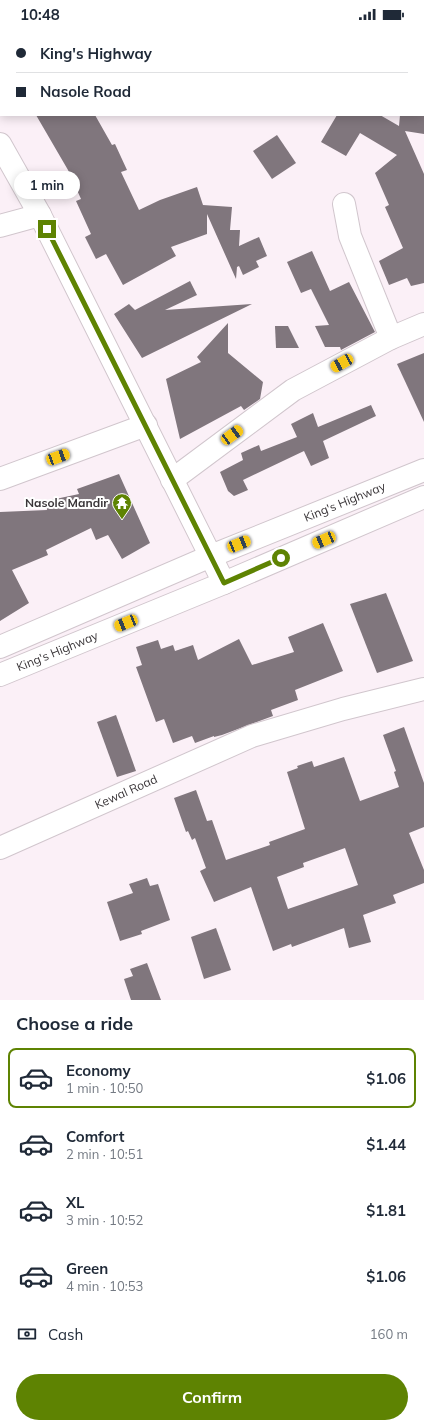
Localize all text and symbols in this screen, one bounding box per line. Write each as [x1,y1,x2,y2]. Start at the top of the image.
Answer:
text: 10:48 [20,5,60,24]
text: King's Highway [40,44,152,63]
text: Nasole Road [40,82,131,101]
callout: 1 min [14,171,80,199]
text: 1 min [30,177,64,193]
route end [38,220,56,238]
car [329,352,355,374]
car [219,423,245,447]
car [45,447,71,467]
street label: King's Highway [302,478,388,525]
temple icon: Nasole Mandir [111,492,133,520]
place label: Nasole Mandir [25,495,108,510]
car [311,530,337,550]
car [226,534,252,554]
route start [272,549,290,567]
car [113,613,139,633]
street label: King's Highway [14,627,101,674]
street label: Kewal Road [92,771,160,812]
text: Choose a ride [16,1012,133,1035]
icon: car [18,1060,54,1096]
text: Economy [66,1061,131,1080]
text: $1.06 [366,1069,406,1088]
text: 1 min · 10:50 [66,1080,143,1096]
icon: car [18,1126,54,1162]
text: Comfort [66,1127,124,1146]
text: $1.44 [366,1135,406,1154]
text: 2 min · 10:51 [66,1146,143,1162]
icon: car [18,1192,54,1228]
text: XL [66,1193,84,1212]
text: $1.81 [366,1201,406,1220]
text: 3 min · 10:52 [66,1212,143,1228]
icon: car [18,1258,54,1294]
text: Green [66,1259,108,1278]
text: $1.06 [366,1267,406,1286]
text: 4 min · 10:53 [66,1278,143,1294]
icon: cash [16,1323,38,1345]
text: Cash [48,1325,83,1344]
text: 160 m [370,1326,408,1342]
button: Confirm [16,1374,408,1420]

